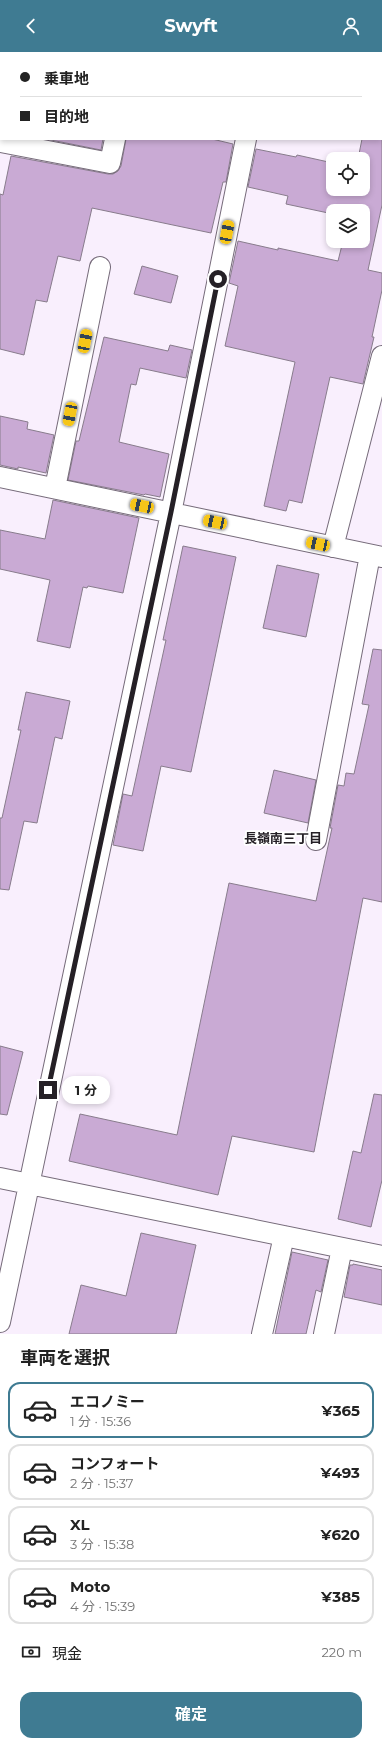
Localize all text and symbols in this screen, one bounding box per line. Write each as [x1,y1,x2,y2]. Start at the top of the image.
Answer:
icon: back [20,15,42,37]
text: Swyft [164,15,218,37]
icon: person [340,15,362,37]
text: 乗車地 [44,69,89,88]
text: 目的地 [44,107,89,126]
map controls [326,152,370,248]
button: locate [326,152,370,196]
button: layers [326,204,370,248]
car [219,219,235,245]
route start [209,270,227,288]
car [77,328,93,354]
car [62,401,78,427]
car [129,498,155,514]
car [202,514,228,530]
car [305,536,331,552]
district label: 長嶺南三丁目 [244,830,322,846]
callout: 1 分 [62,1076,110,1104]
route end [39,1081,57,1099]
text: 1 分 [75,1082,97,1098]
text: 車両を選択 [20,1347,110,1369]
icon: car [22,1392,58,1428]
text: エコノミー [70,1392,145,1411]
text: ¥365 [321,1401,360,1420]
text: 1 分 · 15:36 [70,1413,131,1429]
icon: car [22,1454,58,1490]
text: コンフォート [70,1454,160,1473]
text: ¥493 [321,1463,360,1482]
text: 2 分 · 15:37 [70,1475,134,1491]
text: XL [70,1515,89,1534]
icon: car [22,1516,58,1552]
text: ¥620 [321,1525,360,1544]
text: 3 分 · 15:38 [70,1536,134,1552]
text: Moto [70,1577,110,1596]
icon: car [22,1578,58,1614]
text: ¥385 [321,1587,360,1606]
text: 4 分 · 15:39 [70,1598,135,1614]
icon: cash [20,1641,42,1663]
text: 現金 [52,1644,82,1663]
text: 220 m [321,1644,362,1660]
button: 確定 [20,1692,362,1738]

